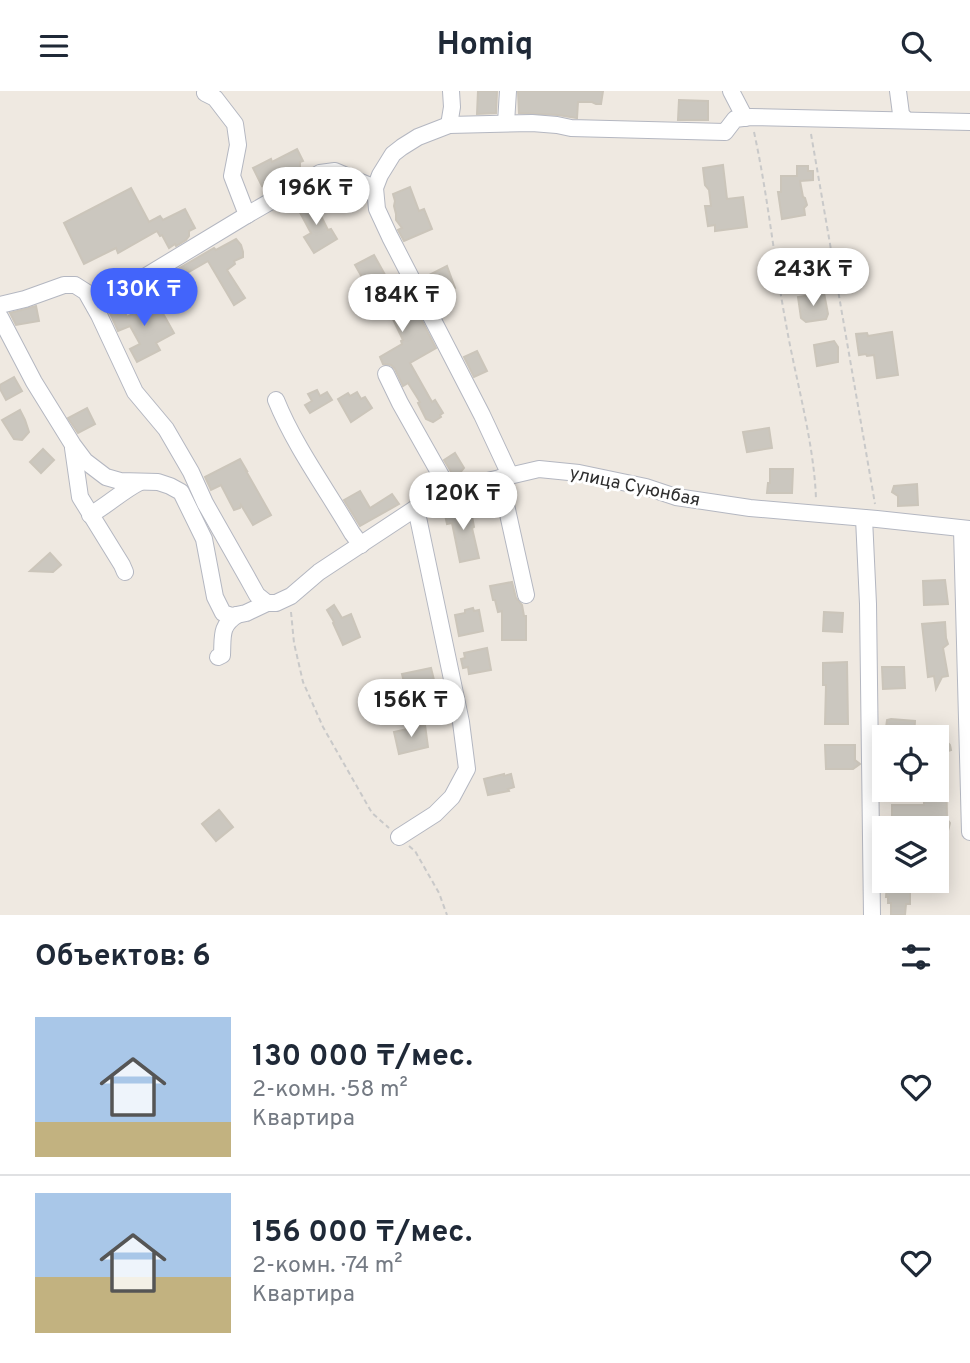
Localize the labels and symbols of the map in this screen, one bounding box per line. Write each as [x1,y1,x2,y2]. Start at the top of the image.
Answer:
pin: 196K ₸ [259,167,373,227]
pin: 243K ₸ [756,249,870,308]
pin: 130K ₸ [87,268,201,328]
pin: 184K ₸ [345,275,459,334]
street label: улица Суюнбая [567,462,702,513]
pin: 120K ₸ [406,473,520,532]
pin: 156K ₸ [354,679,468,739]

